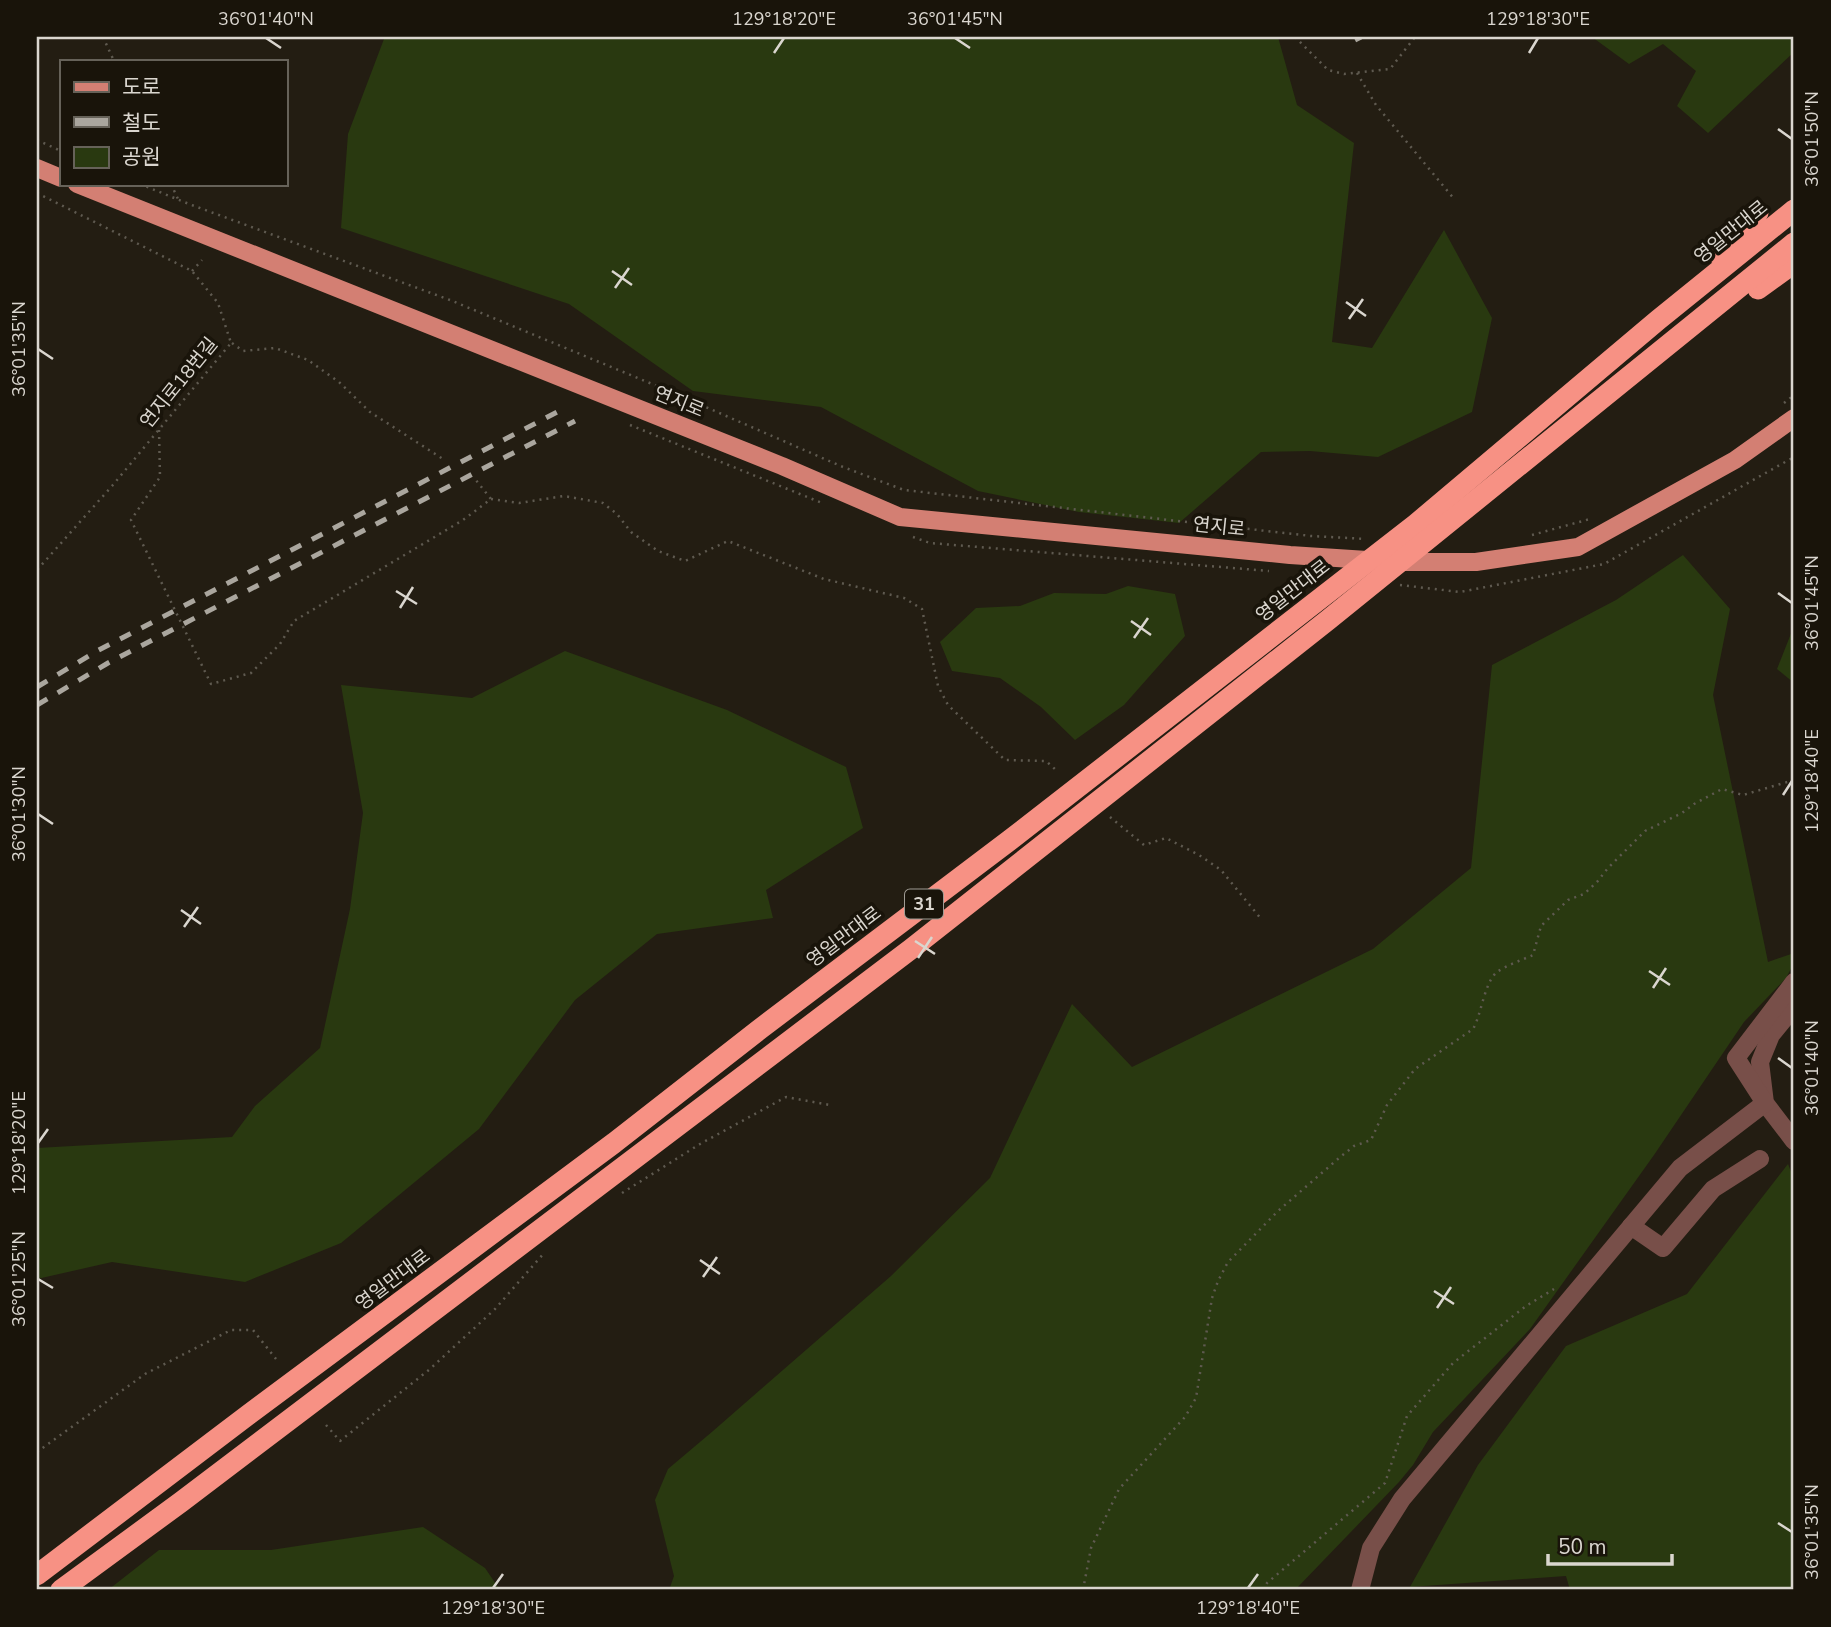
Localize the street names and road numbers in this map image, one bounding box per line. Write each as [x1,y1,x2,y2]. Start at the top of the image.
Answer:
street label: 영일만대로 [1689,194,1773,270]
street label: 연지로18번길 [134,332,224,434]
street label: 연지로 [650,380,708,424]
street label: 연지로 [1192,511,1246,543]
street label: 영일만대로 [1251,554,1335,628]
road number: 31 [905,890,943,918]
street label: 영일만대로 [801,900,887,974]
street label: 영일만대로 [350,1243,436,1317]

